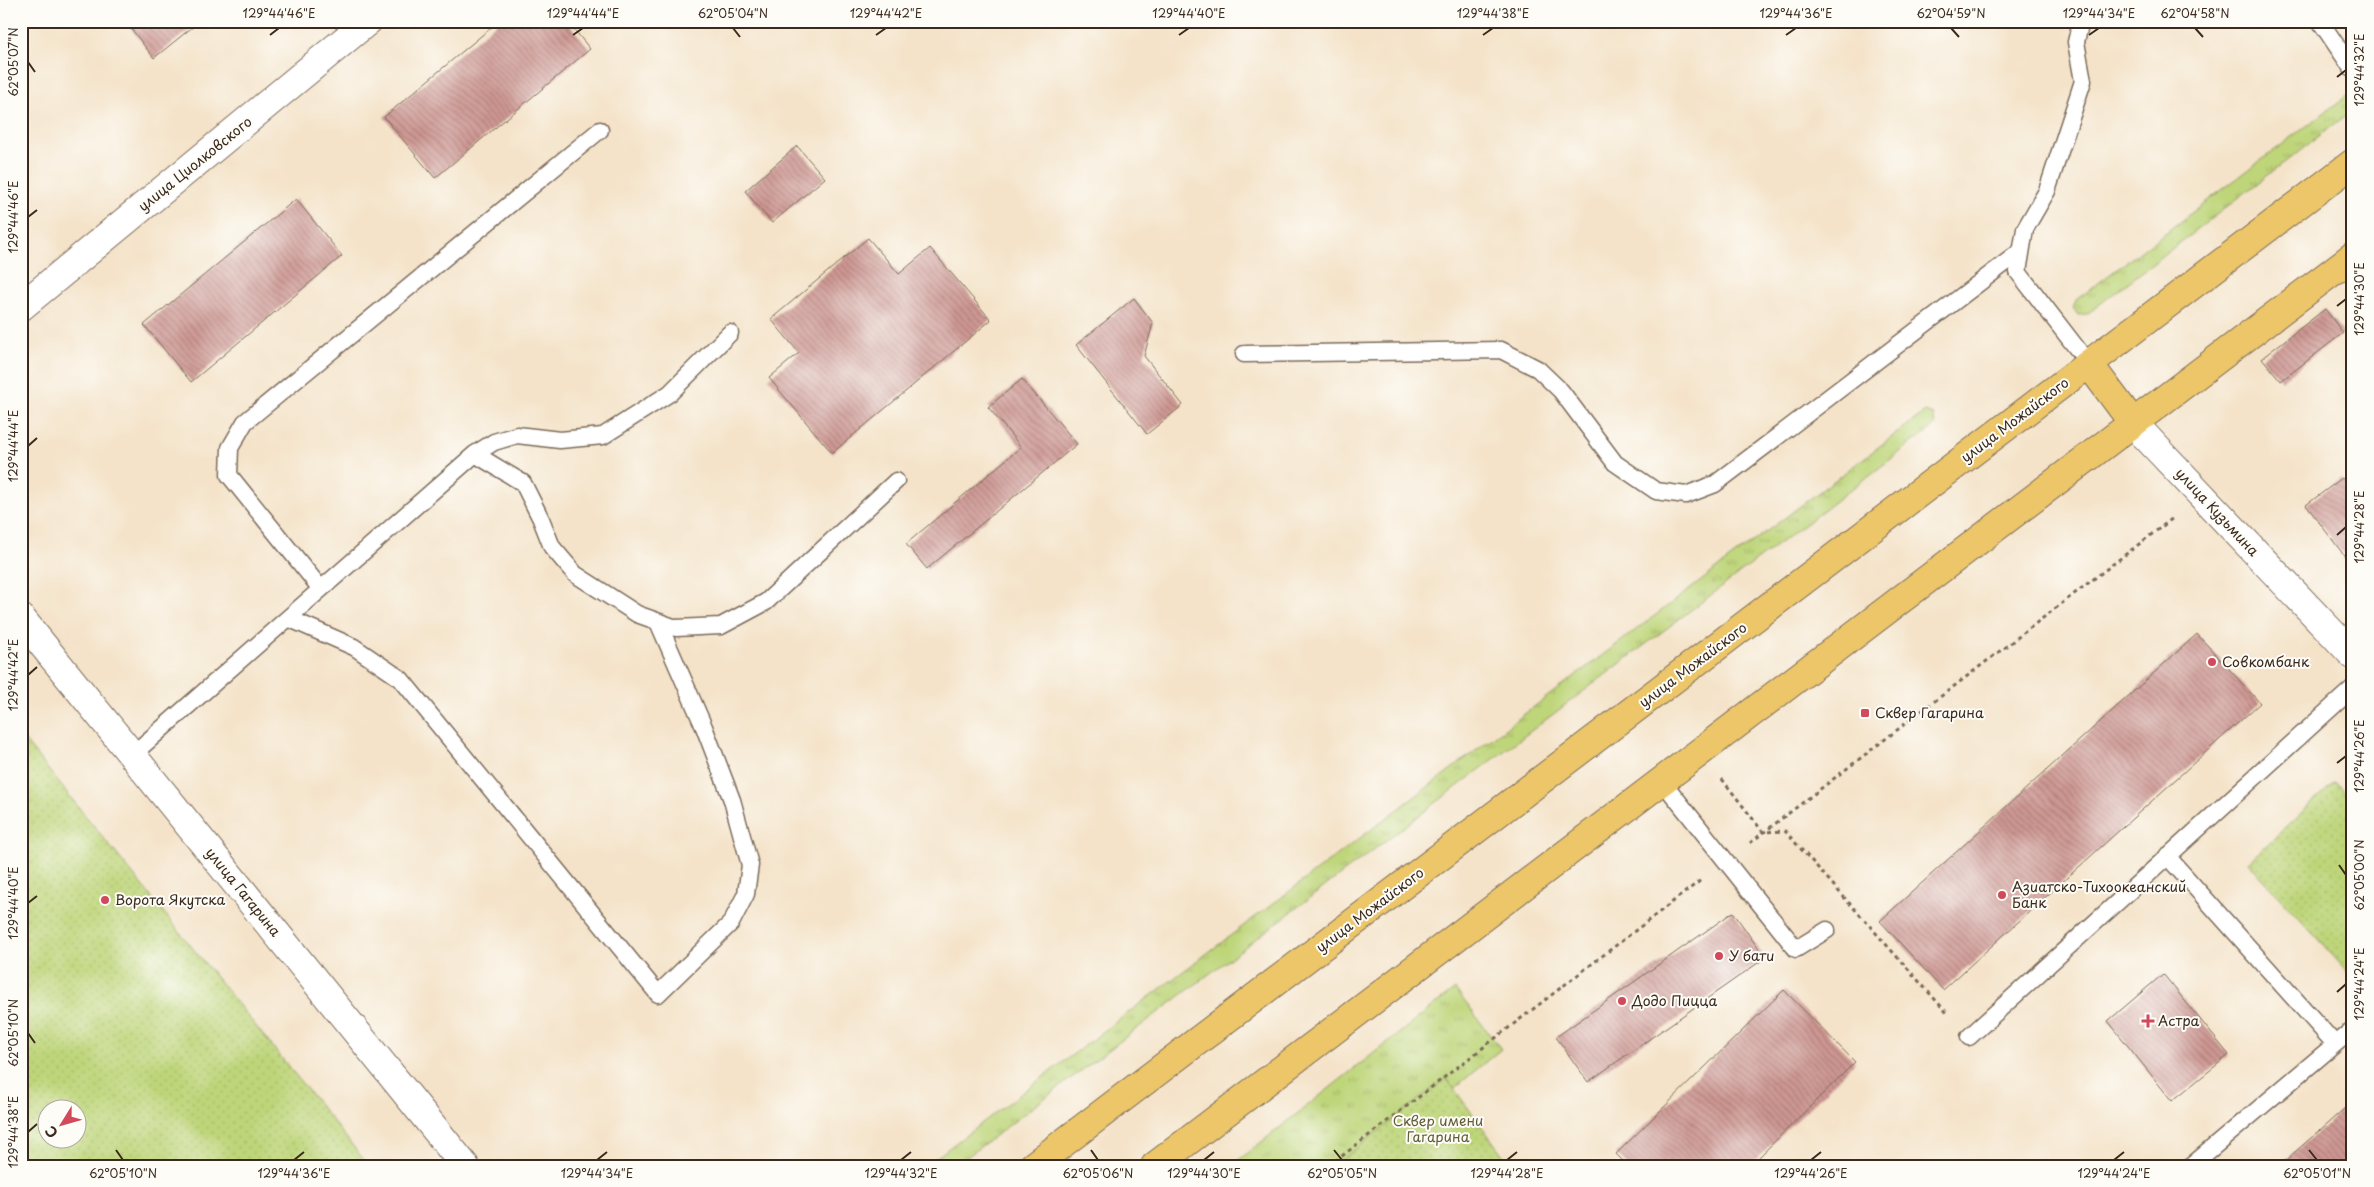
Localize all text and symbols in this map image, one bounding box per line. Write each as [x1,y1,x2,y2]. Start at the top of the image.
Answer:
text: 129°44'46"E [243,4,315,22]
text: 129°44'44"E [547,4,619,22]
text: 62°05'04"N [698,4,768,22]
text: 129°44'42"E [850,4,922,22]
text: 129°44'40"E [1152,4,1226,22]
text: 129°44'38"E [1457,4,1529,22]
text: 129°44'36"E [1759,4,1833,22]
text: 62°04'59"N [1916,4,1986,22]
text: 129°44'34"E [2063,4,2135,22]
text: 62°04'58"N [2160,4,2230,22]
text: 62°05'07"N [4,27,22,97]
text: 129°44'32"E [2350,34,2368,106]
street label: улица Циолковского [133,111,256,216]
text: 129°44'46"E [4,181,22,253]
text: 129°44'30"E [2350,262,2368,336]
street label: улица Можайского [1956,372,2073,467]
text: 129°44'44"E [4,410,22,482]
street label: улица Кузьмина [2171,463,2264,561]
text: 129°44'28"E [2350,490,2368,564]
street label: улица Можайского [1634,617,1751,712]
text: 129°44'42"E [4,639,22,711]
place label: Совкомбанк [2222,651,2310,672]
marker: Совкомбанк [2206,656,2218,668]
place label: Сквер Гагарина [1875,702,1984,723]
marker: Сквер Гагарина [1859,707,1871,719]
text: 129°44'26"E [2350,719,2368,793]
text: 62°05'00"N [2350,839,2368,911]
street label: улица Гагарина [201,843,286,941]
street label: улица Можайского [1311,862,1428,957]
text: 129°44'40"E [4,866,22,940]
place label: Азиатско-Тихоокеанский Банк [2012,876,2186,913]
place label: Ворота Якутска [115,889,225,910]
marker: Азиатско-Тихоокеанский Банк [1996,889,2008,901]
marker: Ворота Якутска [99,894,111,906]
place label: У бати [1729,945,1775,966]
text: 129°44'24"E [2350,948,2368,1020]
marker: У бати [1713,950,1725,962]
place label: Додо Пицца [1631,990,1718,1011]
marker: Додо Пицца [1616,995,1628,1007]
text: 62°05'10"N [4,999,22,1067]
place label: Астра [2158,1010,2200,1031]
marker: Астра [2142,1015,2154,1027]
text: 129°44'38"E [4,1096,22,1168]
north arrow [38,1100,88,1150]
park label: Сквер имени Гагарина [1393,1110,1483,1147]
text: С [40,1122,63,1143]
text: 62°05'10"N [89,1164,157,1182]
text: 129°44'36"E [257,1164,331,1182]
text: 129°44'34"E [561,1164,633,1182]
text: 129°44'32"E [865,1164,937,1182]
text: 62°05'06"N [1063,1164,1133,1182]
text: 129°44'30"E [1167,1164,1241,1182]
text: 62°05'05"N [1307,1164,1377,1182]
text: 129°44'28"E [1470,1164,1544,1182]
text: 129°44'26"E [1774,1164,1848,1182]
text: 129°44'24"E [2078,1164,2150,1182]
text: 62°05'01"N [2283,1164,2351,1182]

